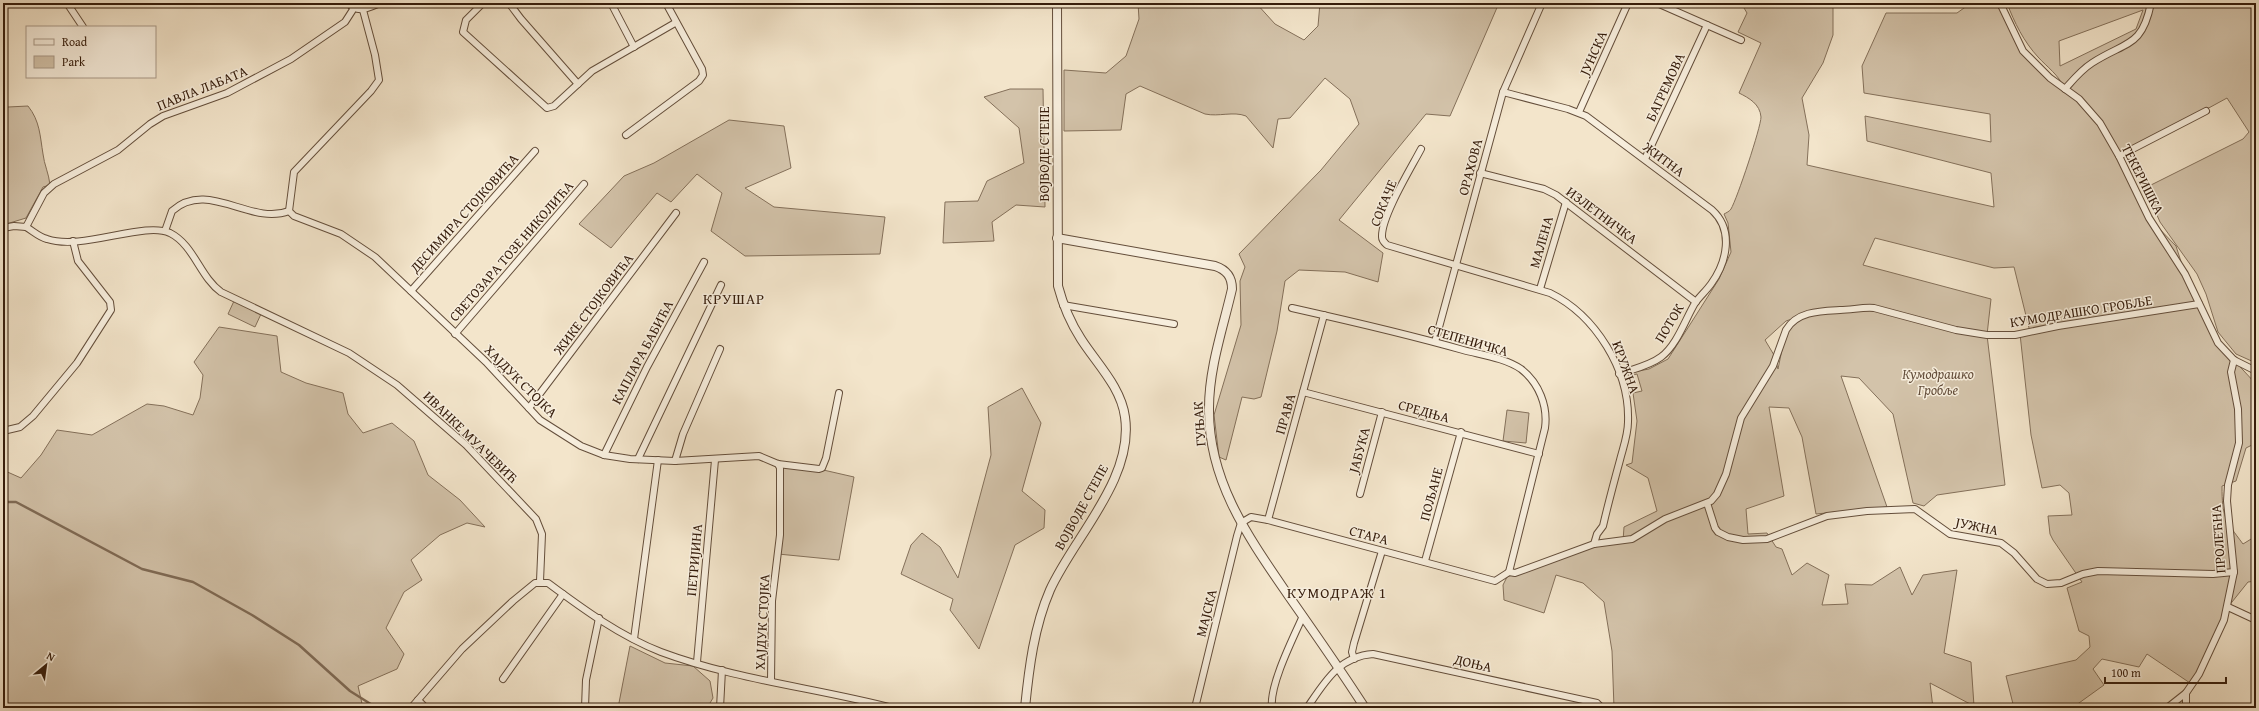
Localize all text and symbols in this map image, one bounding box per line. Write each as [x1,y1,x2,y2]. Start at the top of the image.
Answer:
legend [26,26,156,78]
street label: ЈУНСКА [1574,27,1612,80]
text: Road [62,33,88,50]
street label: БАГРЕМОВА [1640,49,1690,125]
text: Park [62,53,86,70]
street label: ПАВЛА ЛАБАТА [154,61,251,115]
street label: ВОЈВОДЕ СТЕПЕ [1034,106,1054,202]
street label: ОРАХОВА [1453,136,1487,198]
street label: ЖИТНА [1638,136,1689,182]
street label: ТЕКЕРИШКА [2117,140,2169,218]
street label: ДЕСИМИРА СТОЈКОВИЋА [404,149,523,278]
street label: СВЕТОЗАРА ТОЗЕ НИКОЛИЋА [444,176,578,326]
street label: СОКАЧЕ [1365,177,1401,229]
street label: ИЗЛЕТНИЧКА [1562,181,1642,249]
street label: МАЛЕНА [1524,213,1558,270]
street label: ЖИКЕ СТОЈКОВИЋА [548,249,638,360]
district label: КРУШАР [703,288,765,309]
street label: КУМОДРАШКО ГРОБЉЕ [2008,290,2154,332]
street label: КАПЛАРА БАБИЋА [606,296,678,408]
street label: ПОТОК [1649,299,1689,346]
street label: СТЕПЕНИЧКА [1425,319,1511,361]
street label: КРУЖНА [1607,338,1645,397]
street label: ХАЈДУК СТОЈКА [480,340,562,422]
park label: Кумодрашко Гробље [1902,364,1974,400]
street label: ИВАНКЕ МУАЧЕВИЋ [419,386,523,488]
street label: ПРАВА [1270,391,1300,437]
street label: СРЕДЊА [1396,395,1452,428]
street label: ГУЊАК [1187,400,1211,447]
street label: ЈАБУКА [1343,424,1375,477]
street label: ВОЈВОДЕ СТЕПЕ [1049,461,1113,553]
street label: ПОЉАНЕ [1414,465,1448,523]
street label: ПРОЛЕЋНА [2206,503,2230,574]
street label: ЈУЖНА [1952,511,2001,540]
street label: СТАРА [1347,520,1391,550]
street label: ПЕТРИЈИНА [681,522,707,597]
street label: ХАЈДУК СТОЈКА [749,573,775,671]
district label: КУМОДРАЖ 1 [1287,582,1387,603]
street label: МАЈСКА [1190,587,1222,639]
north arrow [26,645,66,685]
text: N [44,647,59,665]
street label: ДОЊА [1451,649,1494,677]
scale bar [2105,659,2226,685]
text: 100 m [2111,664,2141,681]

